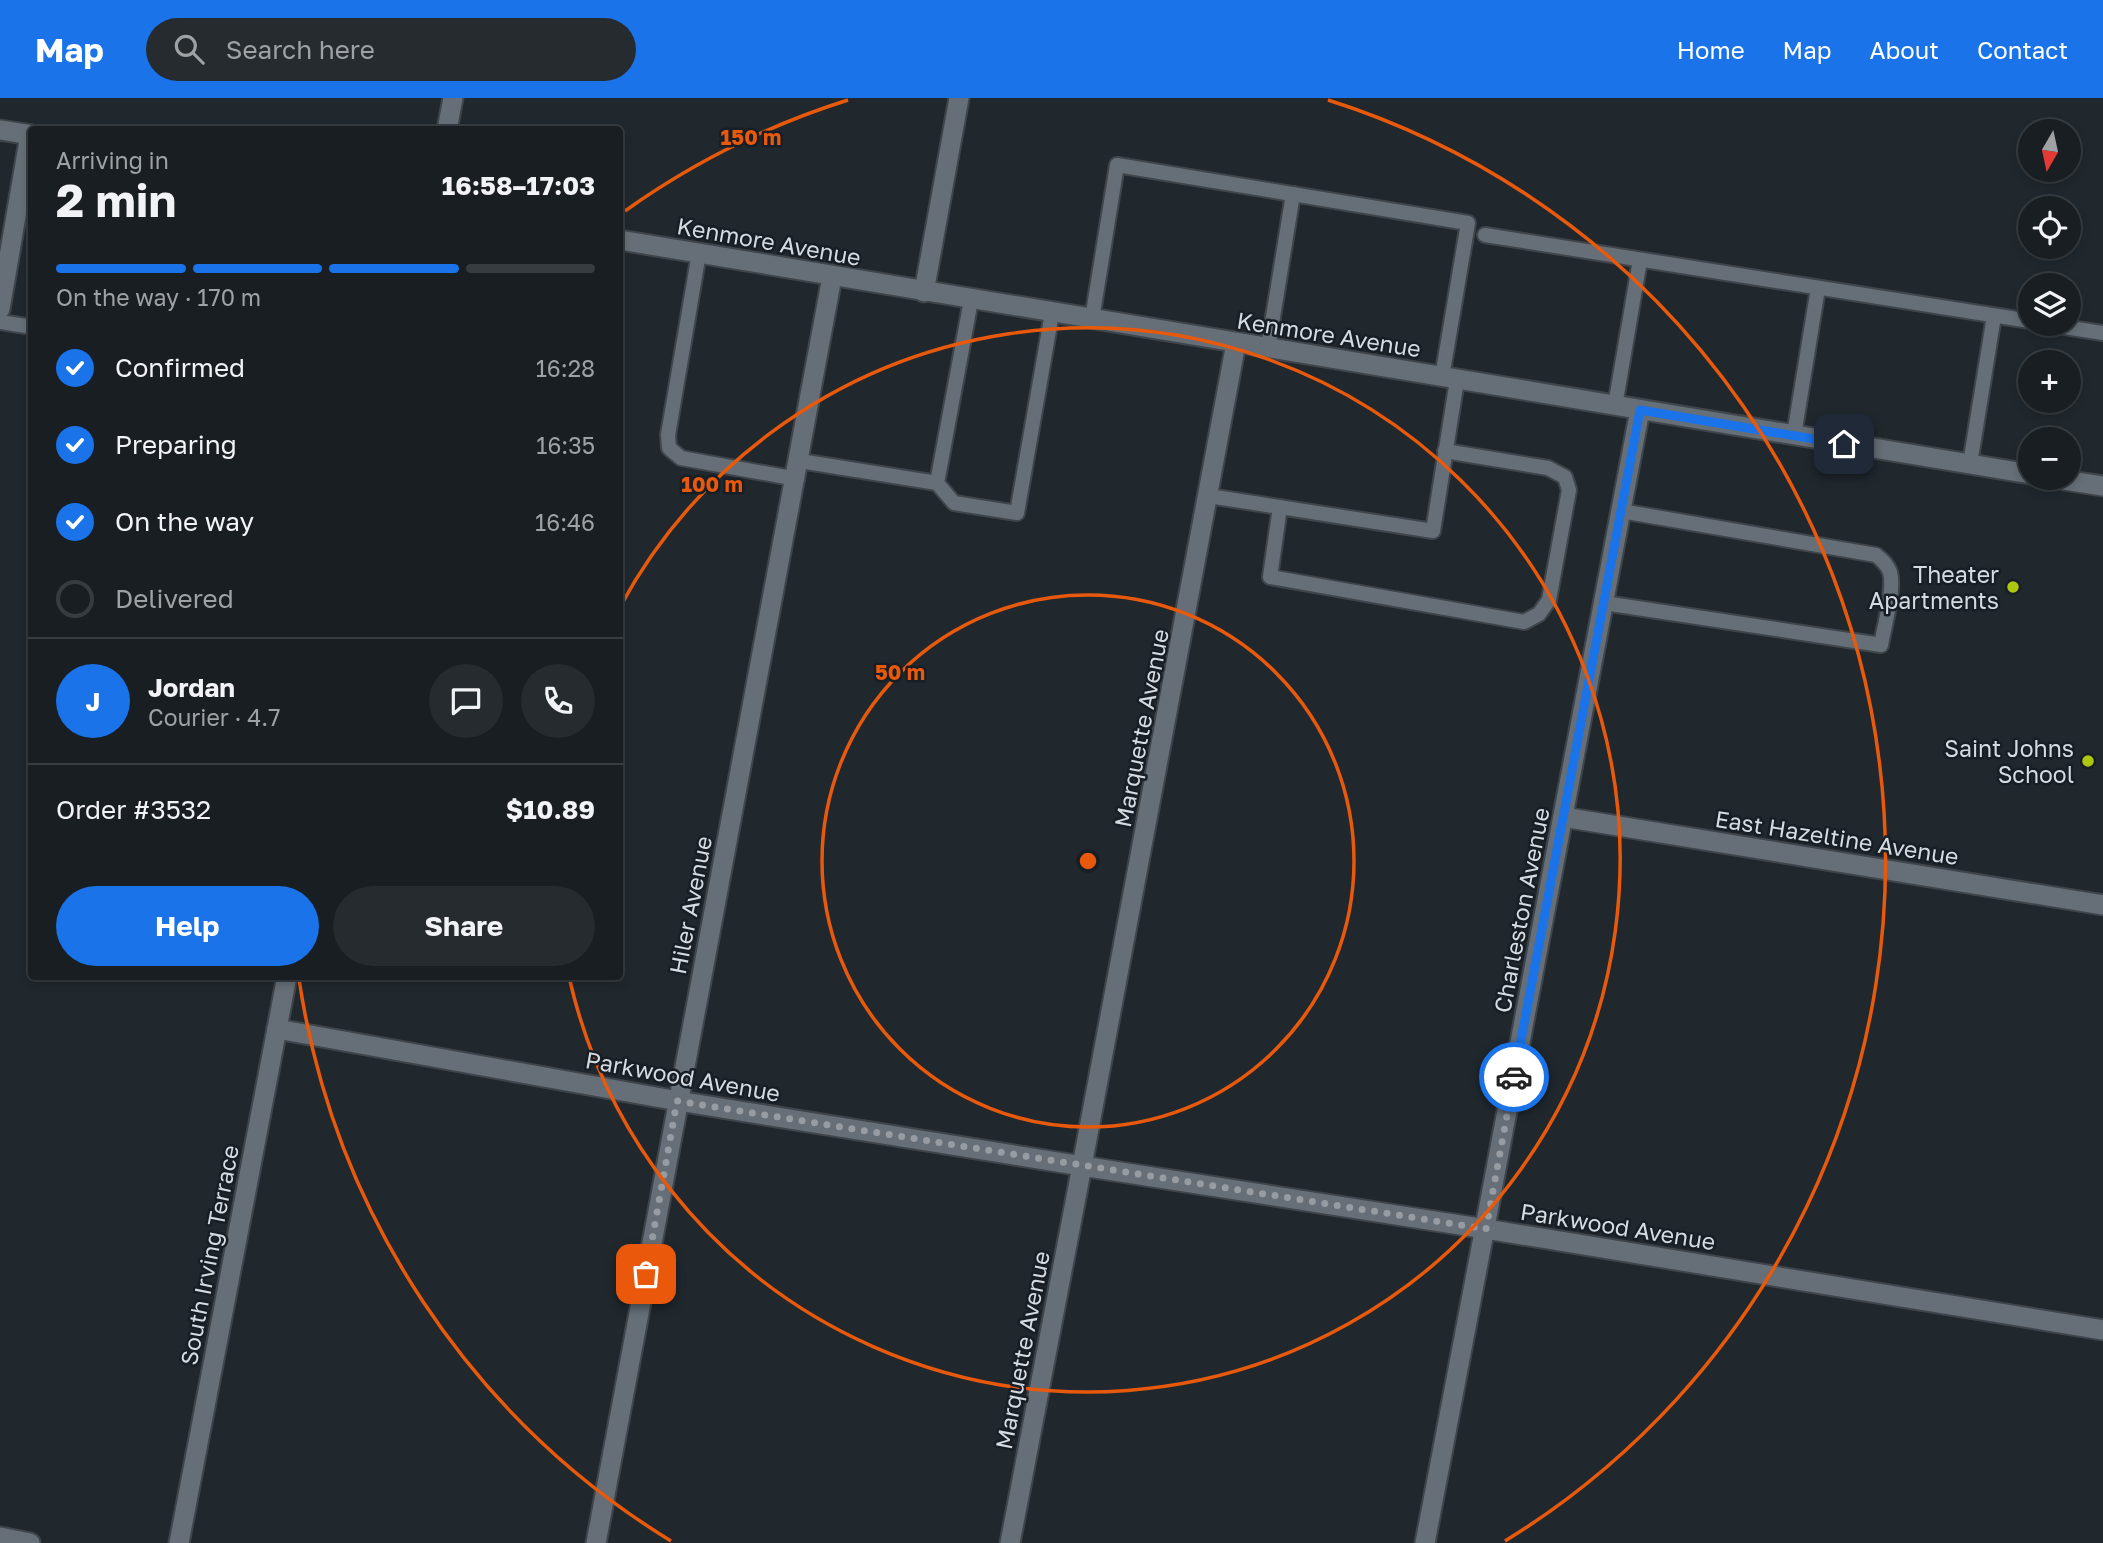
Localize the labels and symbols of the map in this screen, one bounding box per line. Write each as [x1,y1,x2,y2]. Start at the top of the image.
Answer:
north arrow [2018,119,2081,182]
text: 150 m [721,124,781,150]
street label: Kenmore Avenue [675,211,863,271]
street label: Kenmore Avenue [1235,306,1423,362]
pin [1814,414,1874,474]
text: 100 m [681,471,743,497]
place label: Theater Apartments [1869,560,1999,614]
marker: Theater Apartments [2005,579,2021,595]
street label: Marquette Avenue [1108,626,1174,830]
text: 50 m [875,659,925,685]
place label: Saint Johns School [1944,734,2074,788]
marker: Saint Johns School [2080,753,2096,769]
street label: East Hazeltine Avenue [1713,804,1961,870]
street label: Charleston Avenue [1487,805,1555,1015]
street label: Hiler Avenue [663,834,717,976]
centre of rings [1076,849,1100,873]
courier [1479,1042,1549,1112]
street label: Parkwood Avenue [584,1045,782,1107]
street label: South Irving Terrace [174,1143,244,1367]
street label: Parkwood Avenue [1518,1197,1718,1255]
pin [616,1244,676,1304]
street label: Marquette Avenue [989,1248,1055,1452]

